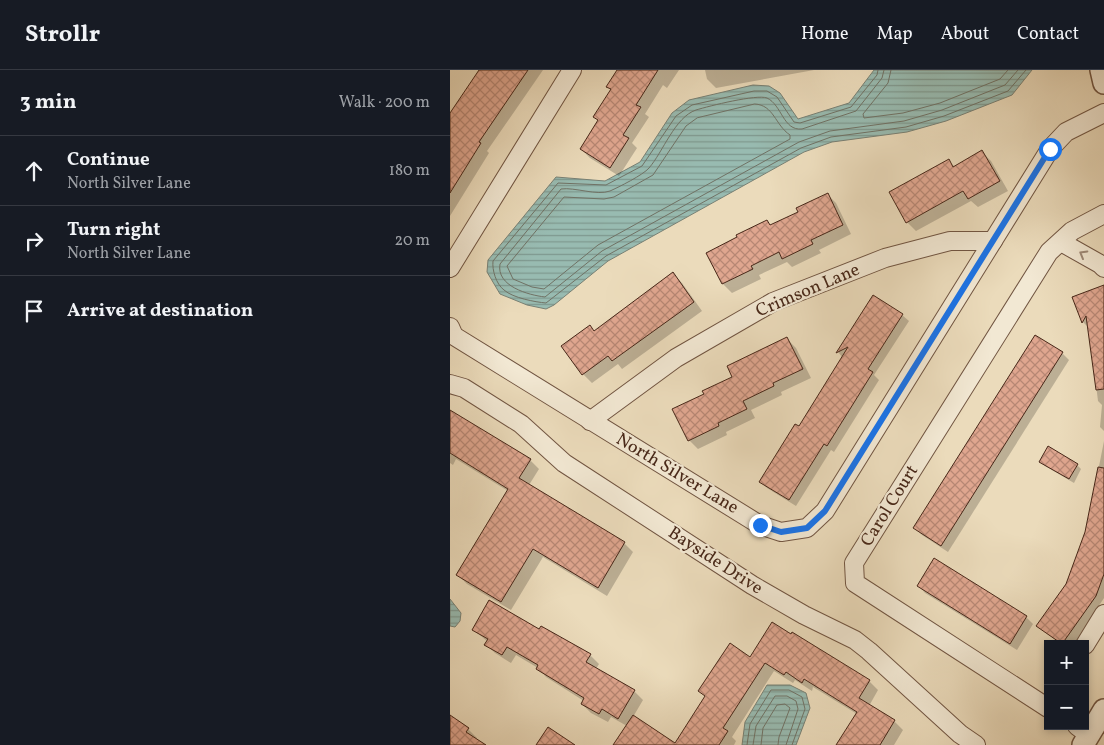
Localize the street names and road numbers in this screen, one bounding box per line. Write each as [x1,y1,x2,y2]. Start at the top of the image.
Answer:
street label: Crimson Lane [752,258,864,324]
street label: North Silver Lane [611,427,743,521]
street label: Carol Court [855,460,925,552]
street label: Bayside Drive [663,521,767,601]

